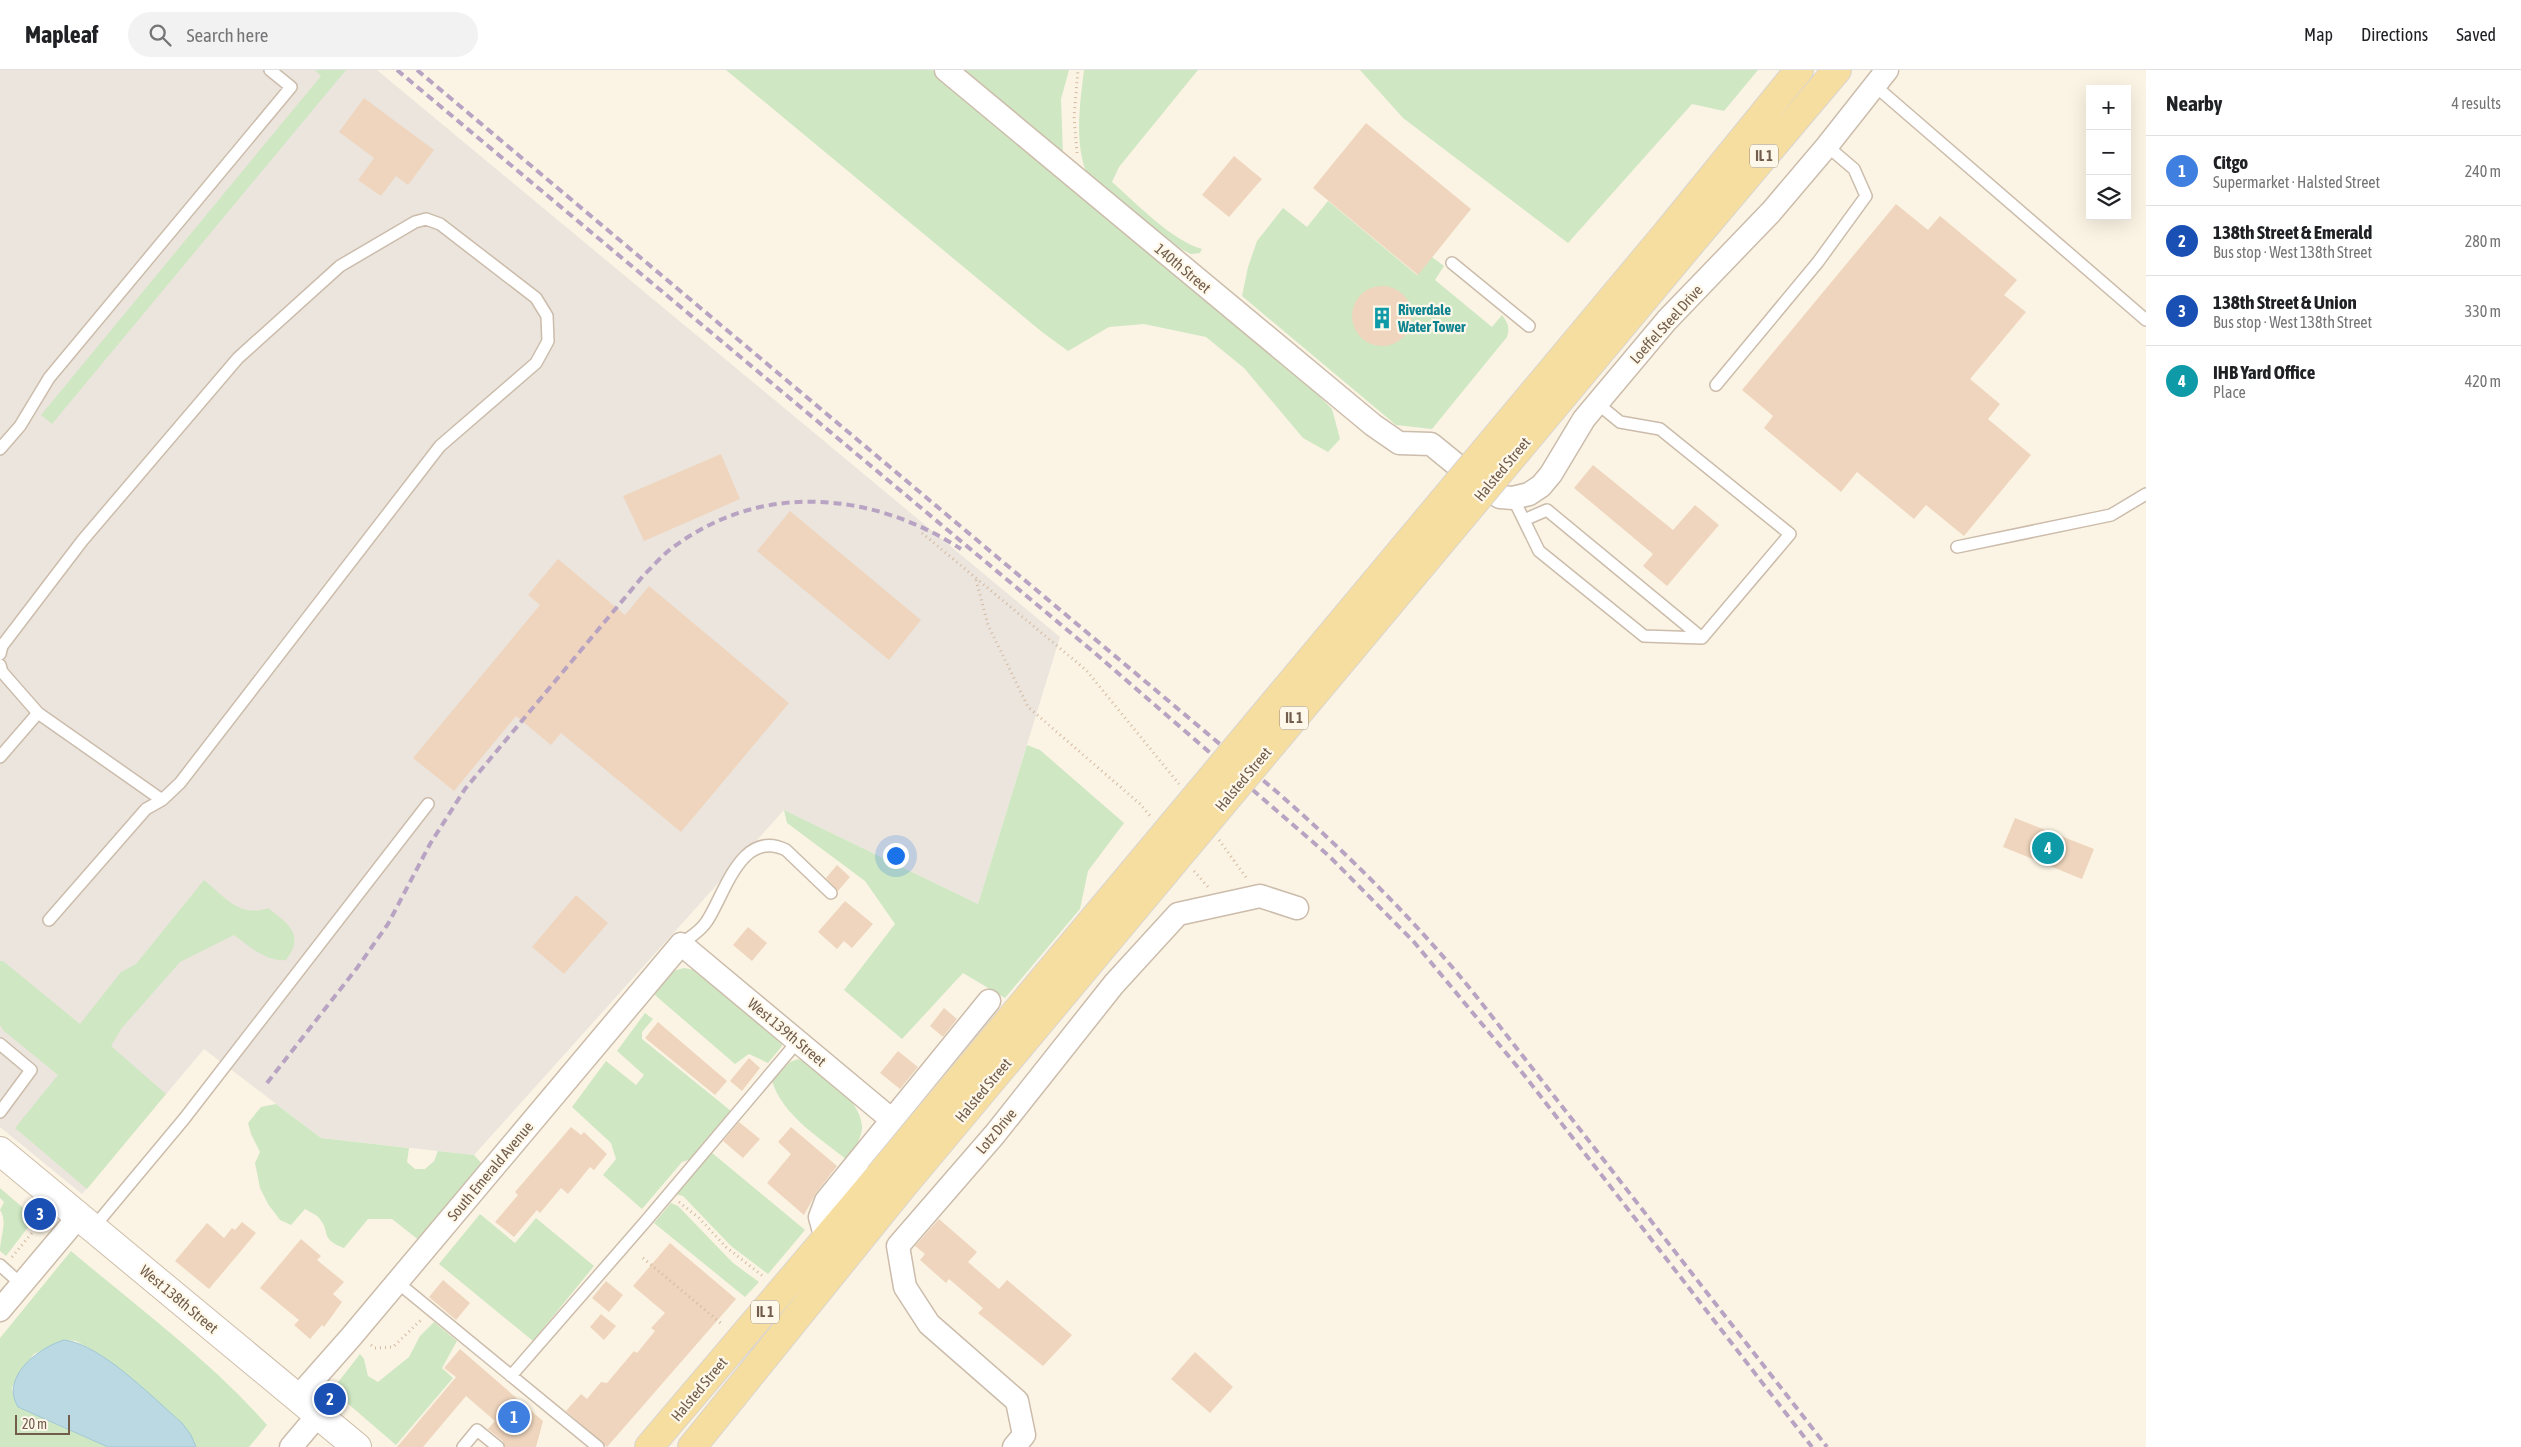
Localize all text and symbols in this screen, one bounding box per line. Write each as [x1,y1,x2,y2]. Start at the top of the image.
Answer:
search box [128,12,478,57]
text: Mapleaf [25,21,98,48]
icon: search [146,21,174,49]
text: Search here [186,24,268,46]
text: Map [2304,24,2333,45]
text: Directions [2361,24,2428,45]
text: Saved [2456,24,2496,45]
map controls [2086,85,2131,220]
button: + [2086,85,2131,130]
text: Nearby [2166,91,2222,115]
text: 4 results [2451,94,2501,112]
button: − [2086,130,2131,175]
road number: IL 1 [1750,144,1778,168]
text: Citgo [2213,151,2248,173]
text: 1 [2178,162,2186,180]
text: 240 m [2465,162,2501,180]
text: Supermarket · Halsted Street [2213,173,2380,191]
button: layers [2086,175,2131,220]
text: 138th Street & Emerald [2213,221,2372,243]
text: 2 [2178,232,2186,250]
text: 280 m [2465,232,2501,250]
street label: 140th Street [1152,240,1214,296]
text: Bus stop · West 138th Street [2213,243,2372,261]
street label: Loeffel Steel Drive [1626,281,1706,367]
text: 138th Street & Union [2213,291,2357,313]
place label: Riverdale Water Tower [1397,301,1466,335]
text: 3 [2178,302,2186,320]
text: 330 m [2465,302,2501,320]
building icon: Riverdale Water Tower [1369,305,1395,331]
text: Bus stop · West 138th Street [2213,313,2372,331]
text: IHB Yard Office [2213,361,2315,383]
text: 4 [2178,372,2186,390]
text: 420 m [2465,372,2501,390]
text: Place [2213,383,2246,401]
street label: Halsted Street [1470,434,1534,504]
road number: IL 1 [1280,706,1308,730]
street label: Halsted Street [1211,744,1275,814]
pin: 4 [2032,829,2064,867]
your location [883,843,909,869]
street label: West 139th Street [745,994,829,1070]
street label: Halsted Street [951,1055,1015,1125]
street label: Lotz Drive [972,1105,1020,1157]
street label: South Emerald Avenue [444,1118,536,1224]
pin: 3 [24,1195,56,1233]
street label: West 138th Street [137,1261,221,1337]
road number: IL 1 [751,1300,779,1324]
street label: Halsted Street [667,1354,731,1424]
pin: 2 [314,1380,346,1418]
pin: 1 [498,1398,530,1436]
scale bar [15,1412,70,1435]
text: 20 m [22,1416,47,1432]

